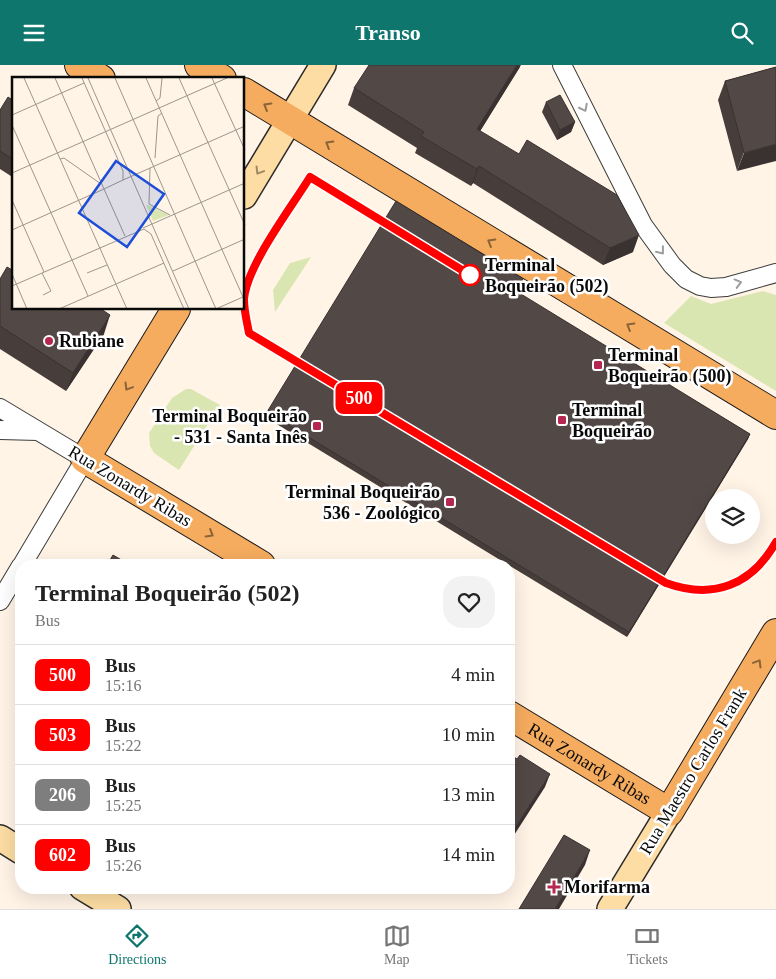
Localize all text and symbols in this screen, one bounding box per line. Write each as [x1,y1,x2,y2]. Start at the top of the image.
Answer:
icon: menu [20,19,48,47]
icon: search [728,19,756,47]
text: Transo [355,20,421,45]
inset map [12,77,245,310]
one-way arrow [263,103,272,113]
one-way arrow [578,103,588,112]
one-way arrow [326,141,335,151]
one-way arrow [255,166,265,175]
one-way arrow [487,239,496,248]
one-way arrow [655,245,664,255]
place label: Terminal Boqueirão (502) [485,255,609,297]
marker: Terminal Boqueirão (502) [459,264,481,286]
one-way arrow [734,279,742,289]
one-way arrow [626,323,635,333]
place label: Rubiane [59,331,124,351]
marker: Rubiane [43,335,55,347]
place label: Terminal Boqueirão (500) [608,345,732,387]
marker: Terminal Boqueirão (500) [592,359,604,371]
one-way arrow [125,381,135,390]
line badge: 500 [330,382,388,414]
text: 500 [346,388,373,408]
place label: Terminal Boqueirão [572,400,652,441]
place label: Terminal Boqueirão - 531 - Santa Inês [152,406,307,447]
marker: Terminal Boqueirão [556,414,568,426]
marker: Terminal Boqueirão - 531 - Santa Inês [311,420,323,432]
street label: Rua Zonardy Ribas [65,441,195,531]
place label: Terminal Boqueirão 536 - Zoológico [285,482,440,523]
map controls [705,489,760,544]
button: layers [705,489,760,544]
marker: Terminal Boqueirão 536 - Zoológico [444,496,456,508]
one-way arrow [205,528,214,538]
button: heart [443,576,495,628]
text: Terminal Boqueirão (502) [35,580,299,606]
text: Bus [35,612,60,629]
text: Bus [105,655,136,676]
one-way arrow [751,659,761,668]
text: 4 min [451,664,495,685]
text: 500 [49,665,76,685]
text: 15:16 [105,677,141,694]
street label: Rua Maestro Carlos Frank [635,684,751,858]
text: Bus [105,715,136,736]
street label: Rua Zonardy Ribas [524,719,654,809]
text: 10 min [442,724,495,745]
text: 503 [49,725,76,745]
text: 15:22 [105,737,141,754]
text: Bus [105,775,136,796]
text: 13 min [442,784,495,805]
text: 206 [49,785,76,805]
text: 15:25 [105,797,141,814]
text: Bus [105,835,136,856]
text: 14 min [442,844,495,865]
text: 602 [49,845,76,865]
text: 15:26 [105,857,141,874]
place label: Morifarma [564,877,650,897]
marker: Morifarma [548,881,560,893]
tab: Directions [108,922,166,968]
tab: Map [383,922,411,968]
tab: Tickets [627,922,668,968]

